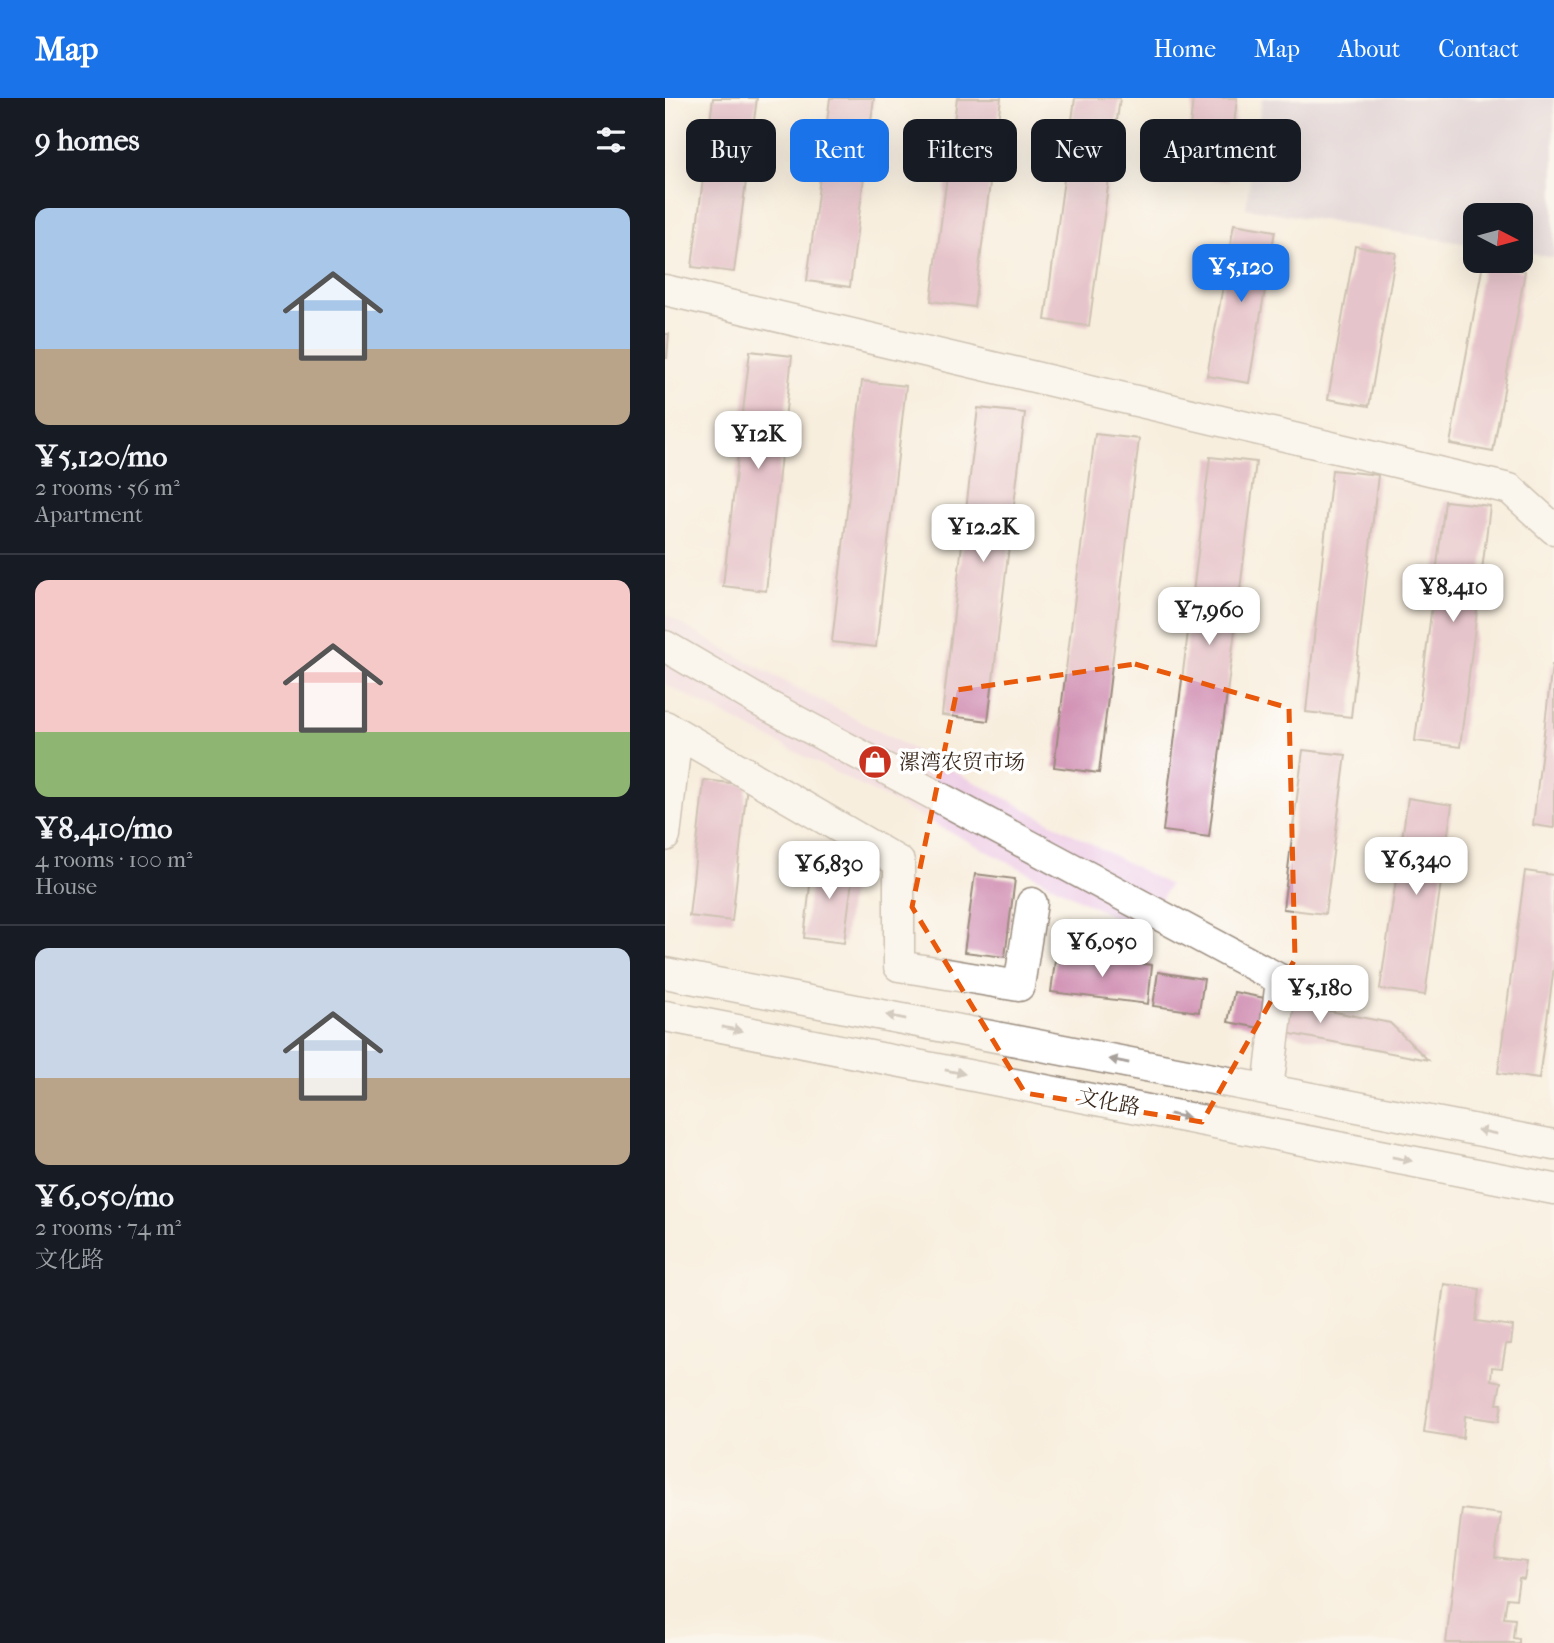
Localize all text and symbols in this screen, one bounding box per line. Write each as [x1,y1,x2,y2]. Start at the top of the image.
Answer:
text: Map [35,30,98,69]
text: Home [1154,35,1216,63]
text: Map [1254,35,1300,63]
text: About [1338,35,1400,63]
text: Contact [1438,35,1519,63]
chip: Buy [686,119,776,182]
chip: Rent [790,119,889,182]
chip: Filters [903,119,1017,182]
chip: New [1031,119,1126,182]
chip: Apartment [1140,119,1301,182]
icon: filters [592,121,630,159]
text: 9 homes [35,123,140,158]
north arrow [1463,203,1533,273]
map controls [1463,203,1533,273]
pin: ¥5,120 [1184,244,1298,304]
icon: home [270,253,396,379]
text: ¥5,120 [1208,253,1274,280]
pin: ¥12K [717,412,799,471]
text: ¥12K [731,420,785,447]
text: ¥5,120/mo [35,439,168,474]
text: 2 rooms · 56 m² [35,474,180,501]
text: Apartment [35,501,143,528]
pin: ¥12.2K [926,504,1040,564]
text: ¥12.2K [948,513,1018,540]
pin: ¥8,410 [1396,564,1510,624]
text: ¥8,410 [1418,573,1488,600]
pin: ¥7,960 [1152,588,1266,647]
text: ¥7,960 [1174,596,1244,623]
icon: home [270,625,396,751]
shop icon: 漯湾农贸市场 [856,743,894,781]
place label: 漯湾农贸市场 [899,750,1025,774]
text: ¥8,410/mo [35,811,173,846]
pin: ¥6,340 [1359,838,1473,897]
pin: ¥6,830 [772,842,886,901]
text: 4 rooms · 100 m² [35,846,193,873]
text: ¥6,340 [1381,846,1451,873]
text: ¥6,830 [795,850,863,877]
text: House [35,873,97,900]
pin: ¥6,050 [1045,920,1159,979]
text: ¥6,050 [1067,928,1137,955]
pin: ¥5,180 [1263,965,1377,1025]
text: ¥5,180 [1287,974,1353,1001]
icon: home [270,993,396,1119]
one-way arrow [885,1012,907,1023]
one-way arrow [721,1024,743,1035]
one-way arrow [1108,1055,1130,1066]
one-way arrow [944,1067,966,1078]
street label: 文化路 [1076,1084,1142,1120]
one-way arrow [1168,1110,1190,1121]
one-way arrow [1476,1126,1498,1137]
one-way arrow [1391,1154,1413,1165]
text: ¥6,050/mo [35,1179,174,1214]
text: 2 rooms · 74 m² [35,1214,181,1241]
text: 文化路 [35,1246,104,1273]

